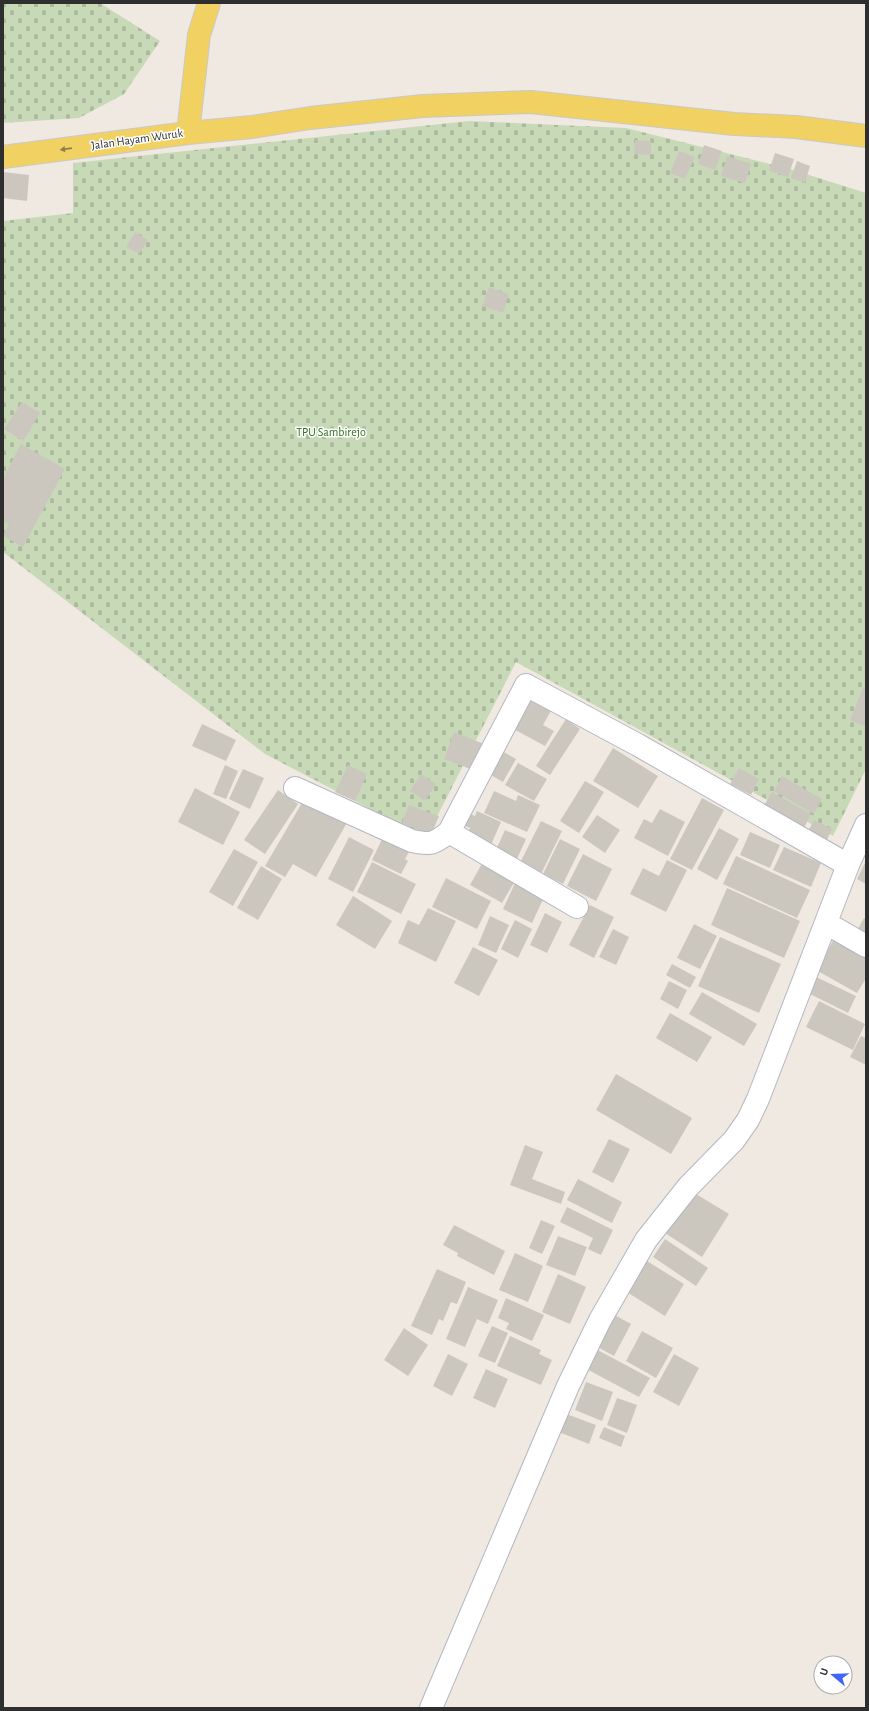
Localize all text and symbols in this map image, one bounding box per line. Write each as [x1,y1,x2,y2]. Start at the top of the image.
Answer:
street label: Jalan Hayam Wuruk [90,127,184,152]
one-way arrow [60,146,72,152]
park label: TPU Sambirejo [296,426,366,439]
north arrow [813,1655,853,1695]
text: U [818,1667,830,1677]

